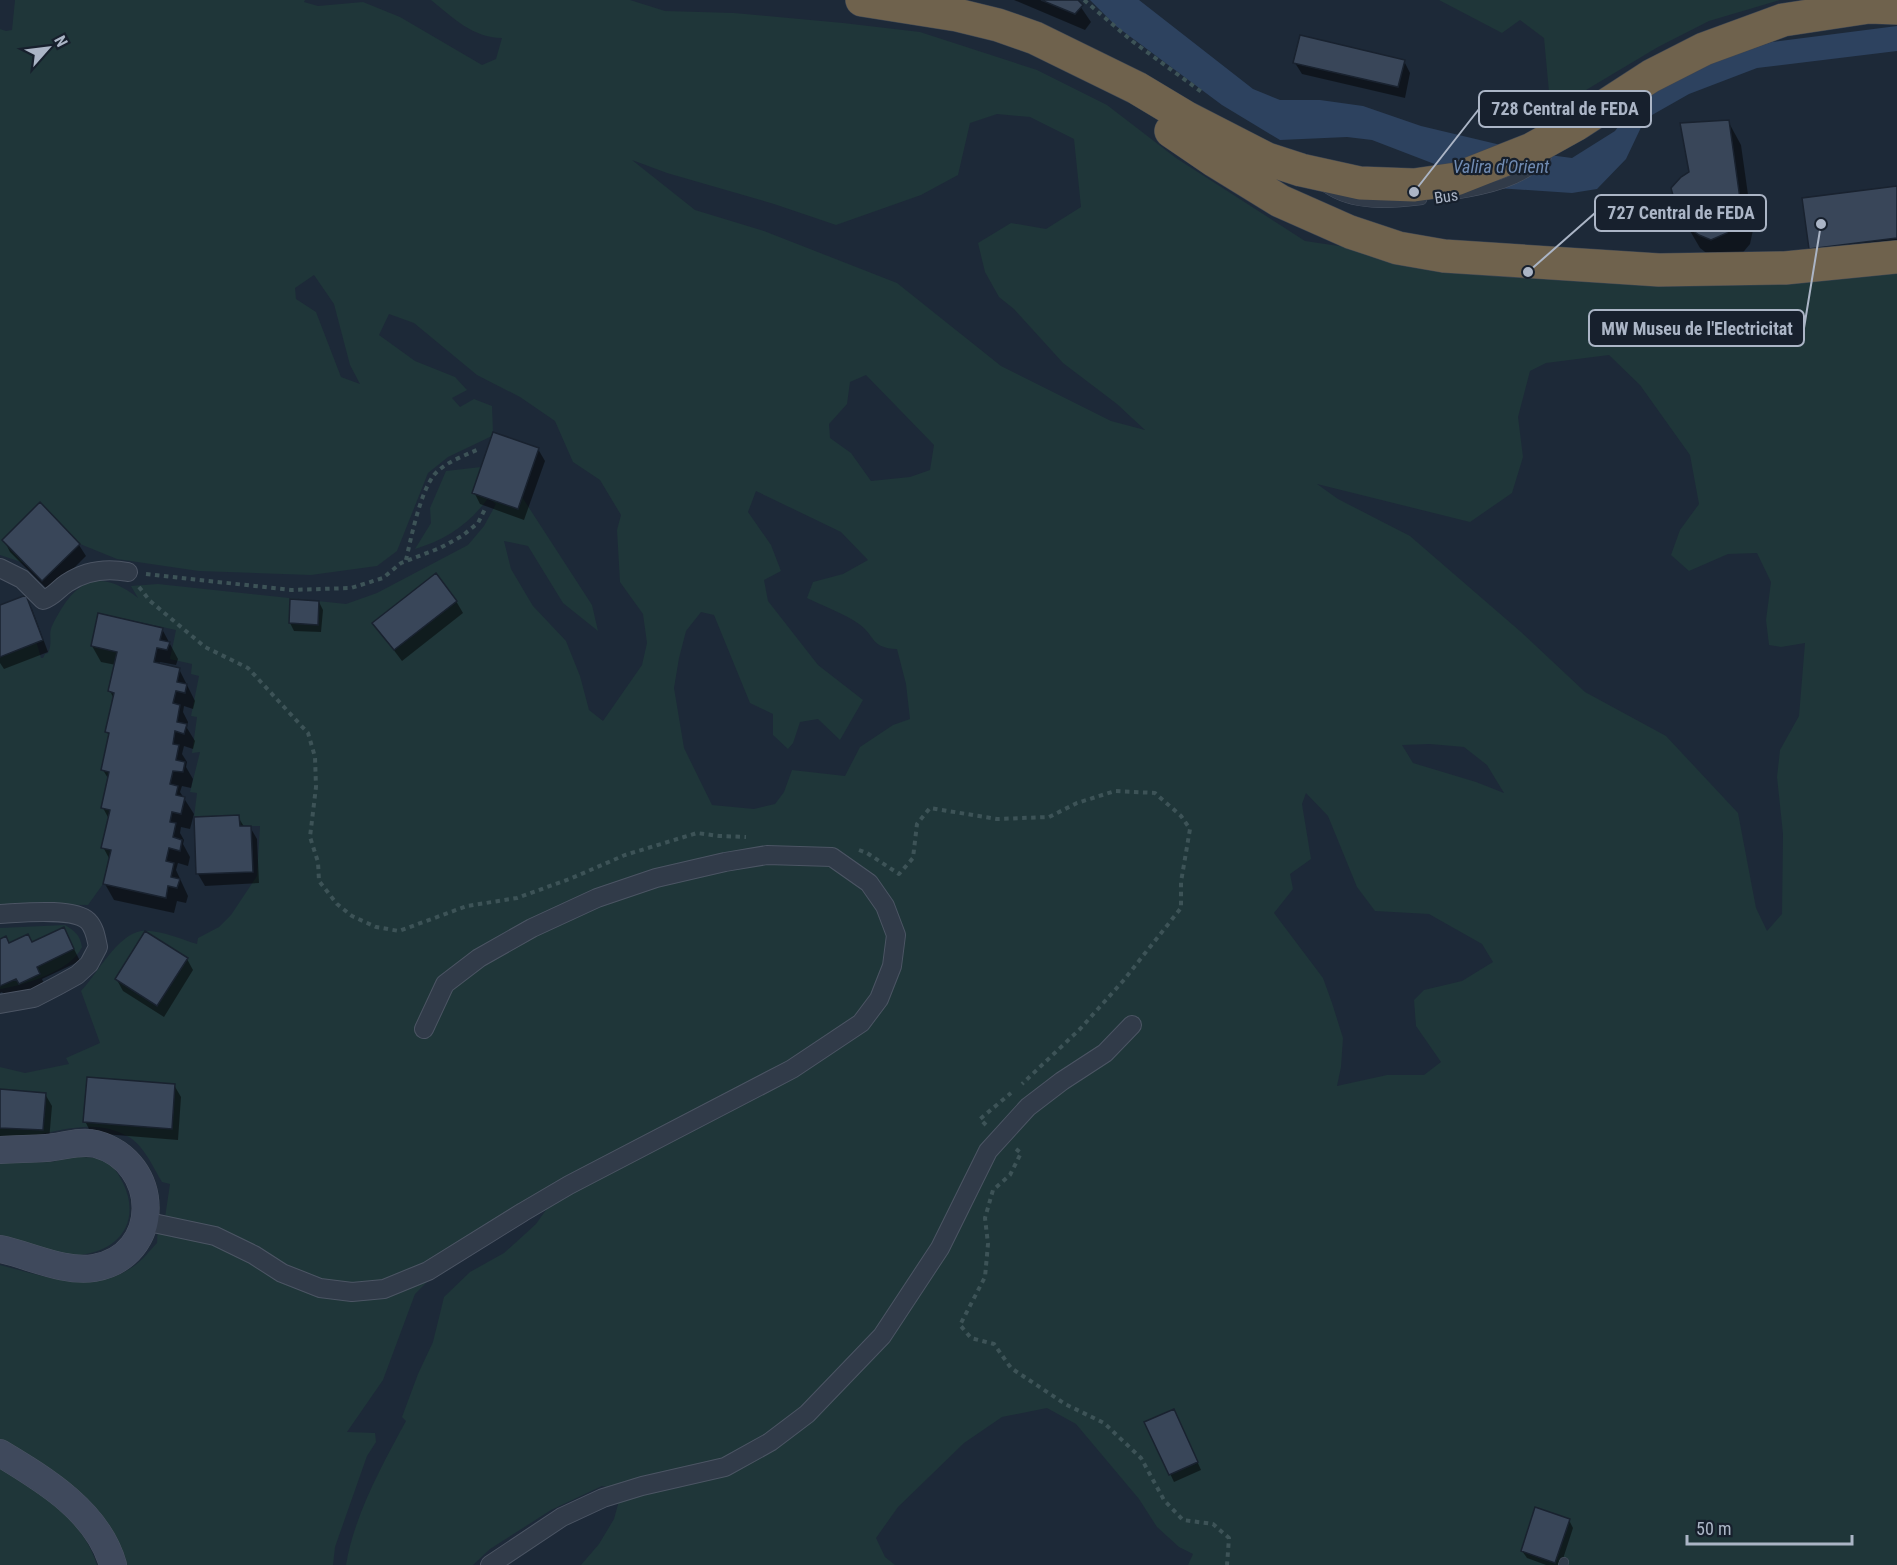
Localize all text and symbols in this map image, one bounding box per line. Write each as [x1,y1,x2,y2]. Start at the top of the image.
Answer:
north arrow [18,18,78,78]
text: N [50,32,71,50]
callout: 728 Central de FEDA [1479,91,1651,127]
text: 728 Central de FEDA [1491,98,1639,119]
water label: Valira d'Orient [1453,156,1550,177]
street label: Bus [1433,185,1459,208]
callout: 727 Central de FEDA [1595,195,1766,231]
text: 727 Central de FEDA [1607,202,1755,223]
callout: MW Museu de l'Electricitat [1589,310,1804,346]
text: MW Museu de l'Electricitat [1601,318,1793,339]
scale bar [1687,1508,1852,1546]
text: 50 m [1696,1518,1731,1539]

